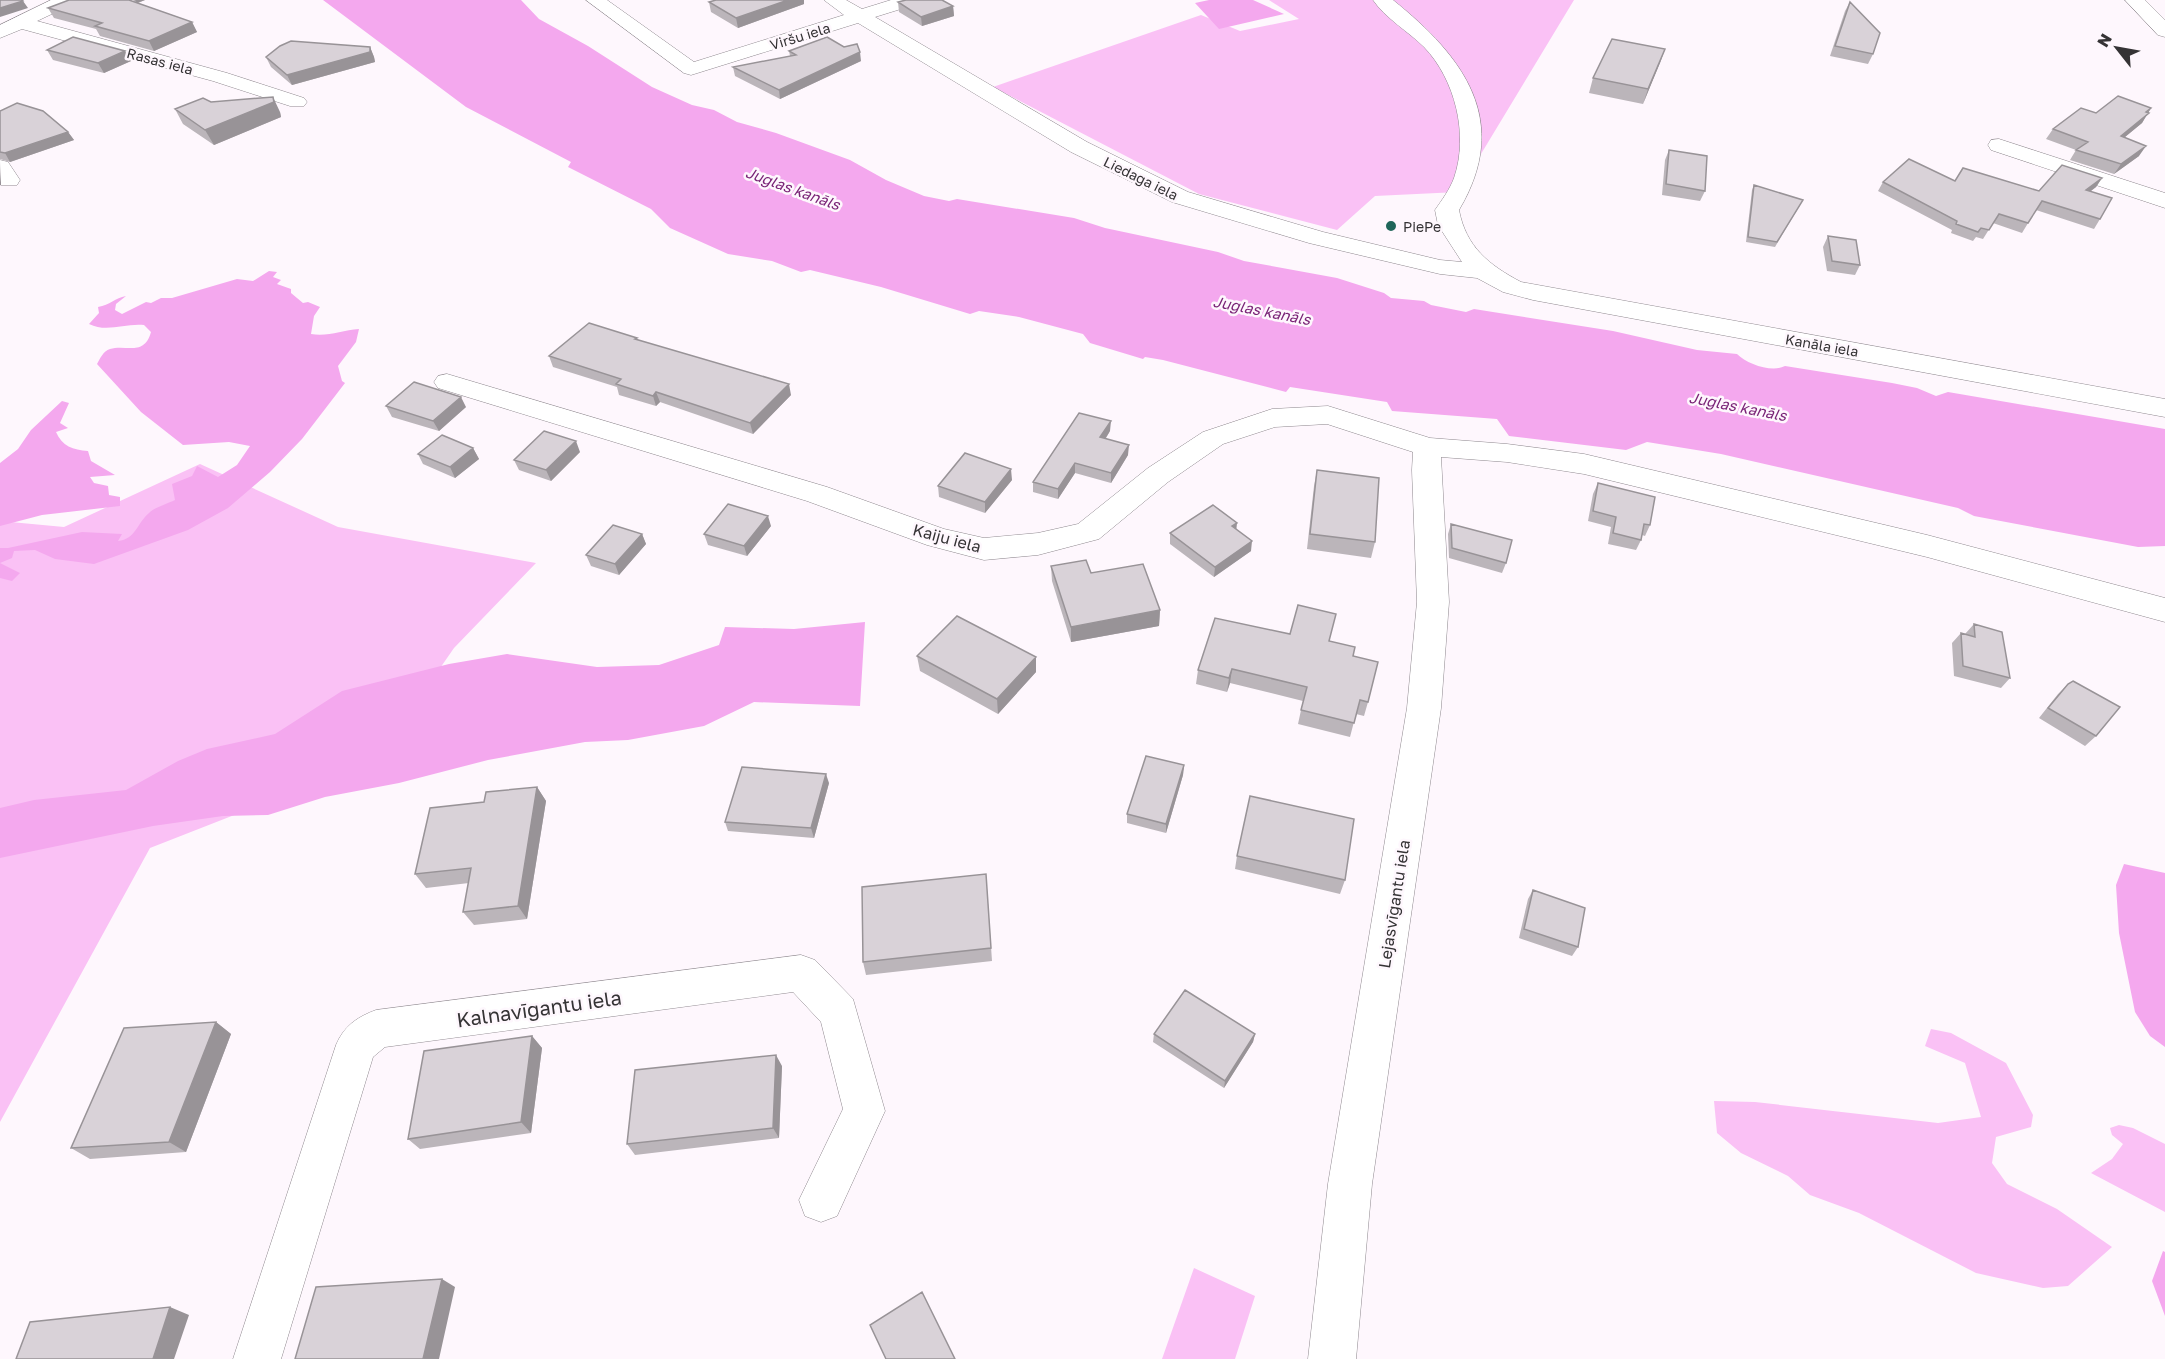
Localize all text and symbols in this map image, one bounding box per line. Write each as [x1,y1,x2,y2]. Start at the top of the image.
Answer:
north arrow [2087,18,2147,78]
street label: Viršu iela [768,19,832,53]
text: N [2092,30,2116,51]
street label: Rasas iela [125,44,195,78]
street label: Liedaga iela [1101,153,1181,203]
water label: Juglas kanāls [743,163,844,215]
place label: PiePe [1403,218,1441,235]
marker: PiePe [1384,219,1398,233]
water label: Juglas kanāls [1212,292,1313,329]
street label: Kanāla iela [1784,330,1860,360]
water label: Juglas kanāls [1688,388,1789,425]
street label: Kaiju iela [911,519,983,557]
street label: Lejasvīgantu iela [1374,838,1414,970]
street label: Kalnavīgantu iela [455,985,623,1031]

